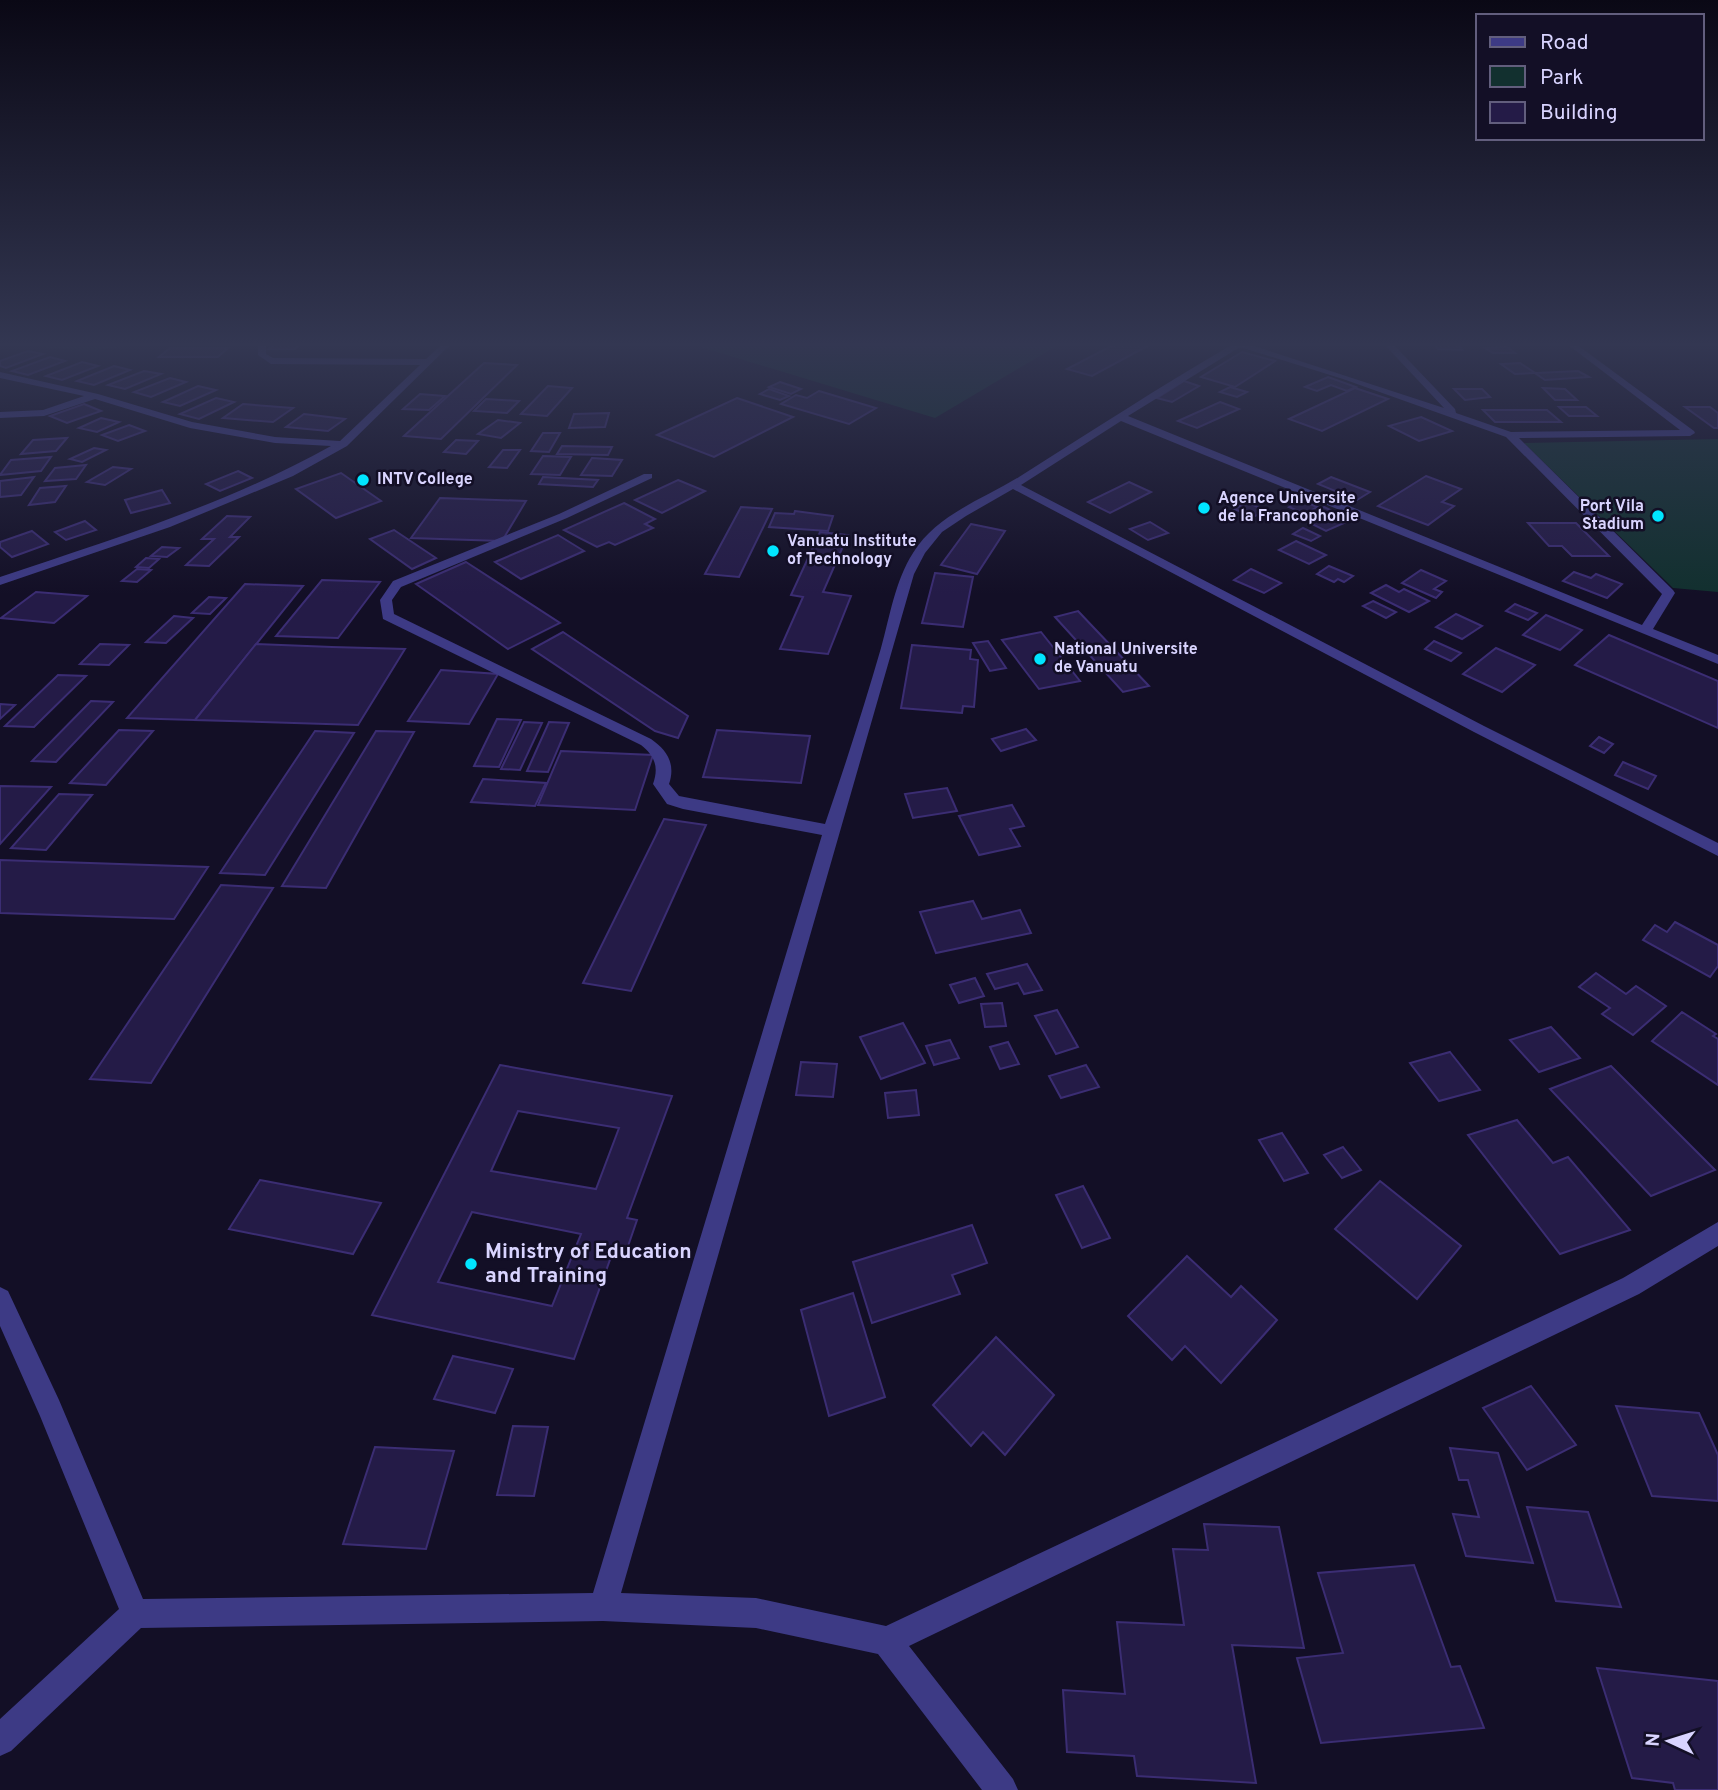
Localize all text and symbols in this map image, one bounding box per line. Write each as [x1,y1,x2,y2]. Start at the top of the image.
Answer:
legend [1476,14,1704,140]
text: Road [1540,30,1589,57]
text: Park [1540,65,1583,92]
text: Building [1540,100,1618,127]
place label: INTV College [377,470,473,490]
marker: INTV College [355,472,371,488]
place label: Agence Universite de la Francophonie [1218,489,1359,527]
place label: Port Vila Stadium [1580,497,1644,535]
marker: Agence Universite de la Francophonie [1196,500,1212,516]
marker: Port Vila Stadium [1650,508,1666,524]
place label: Vanuatu Institute of Technology [787,532,917,570]
marker: Vanuatu Institute of Technology [765,543,781,559]
place label: National Universite de Vanuatu [1054,640,1198,678]
marker: National Universite de Vanuatu [1032,651,1048,667]
place label: Ministry of Education and Training [485,1239,692,1290]
marker: Ministry of Education and Training [463,1256,479,1272]
north arrow [1634,1706,1704,1776]
text: N [1642,1732,1666,1748]

